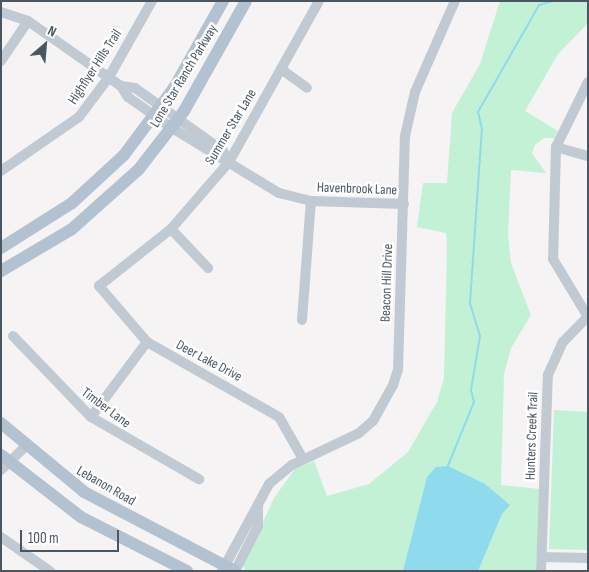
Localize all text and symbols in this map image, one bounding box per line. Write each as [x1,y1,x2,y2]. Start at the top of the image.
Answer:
north arrow [20,20,70,70]
text: N [45,22,59,40]
street label: Lone Star Ranch Parkway [147,22,221,130]
street label: Highflyer Hills Trail [65,26,125,108]
street label: Summer Star Lane [202,86,260,168]
street label: Havenbrook Lane [317,179,397,199]
street label: Beacon Hill Drive [377,244,397,322]
street label: Deer Lake Drive [173,337,245,385]
street label: Timber Lane [78,384,134,432]
street label: Hunters Creek Trail [522,392,542,480]
street label: Lebanon Road [74,462,138,510]
scale bar [22,520,121,552]
text: 100 m [28,529,59,548]

